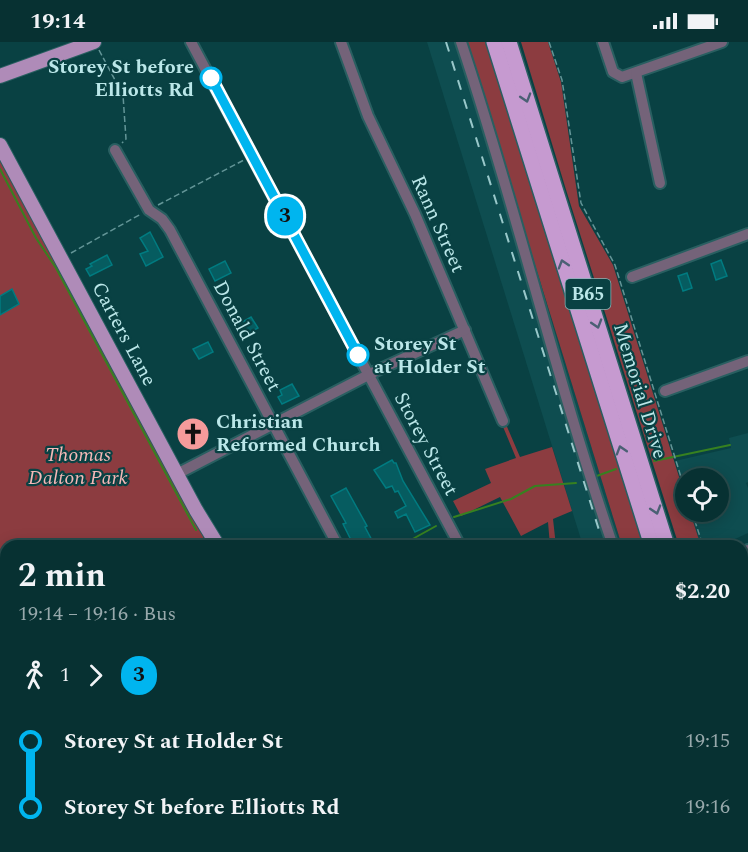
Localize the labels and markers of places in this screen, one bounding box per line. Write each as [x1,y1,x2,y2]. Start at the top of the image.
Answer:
place label: Storey St before Elliotts Rd [48,52,194,105]
marker: Storey St before Elliotts Rd [200,67,222,89]
place label: Storey St at Holder St [374,329,486,382]
marker: Storey St at Holder St [347,344,369,366]
place label: Christian Reformed Church [216,407,381,460]
church icon: Christian Reformed Church [175,416,211,452]

